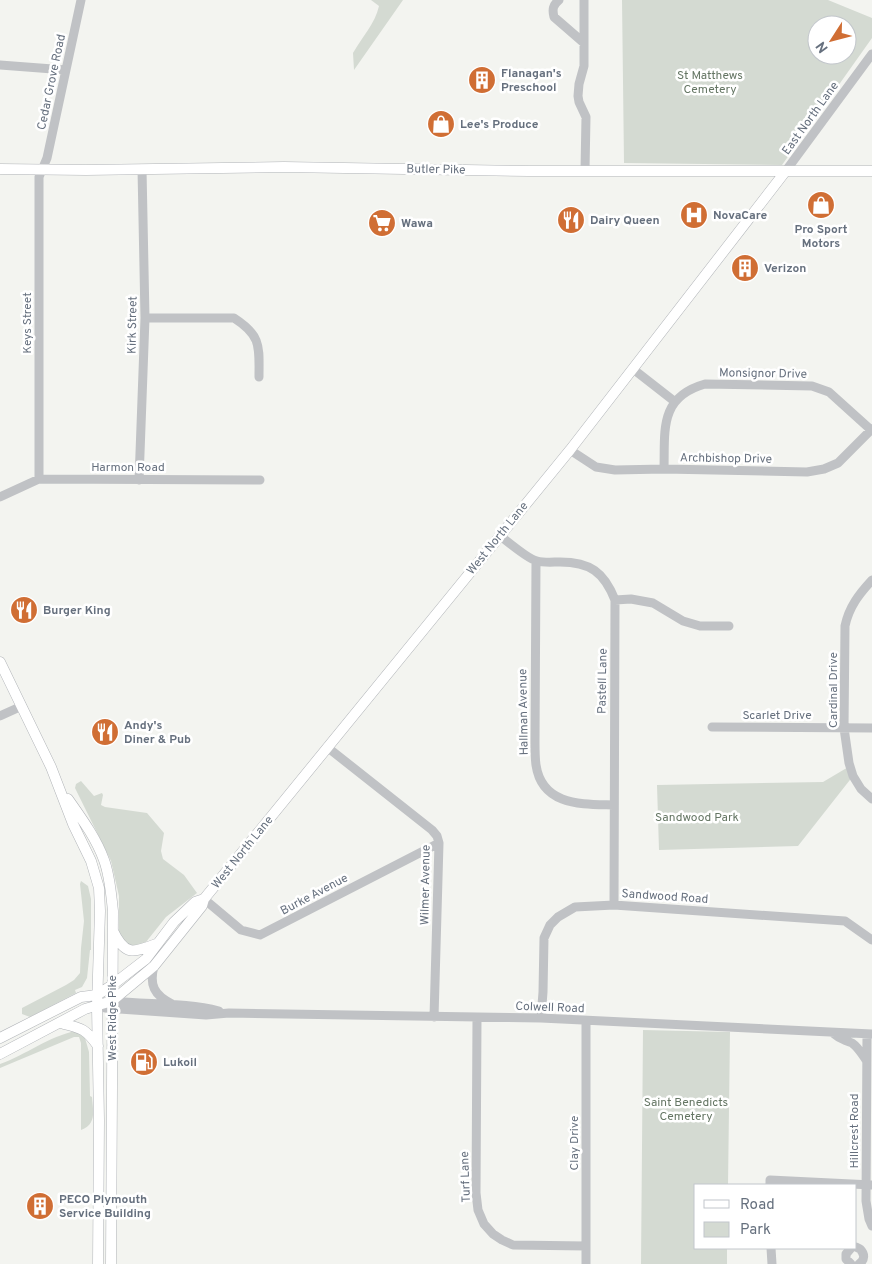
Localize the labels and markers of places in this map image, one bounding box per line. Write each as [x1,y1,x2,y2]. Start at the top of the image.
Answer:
building icon: Flanagan's Preschool [467,65,497,95]
place label: Flanagan's Preschool [501,66,562,96]
shop icon: Lee's Produce [426,109,456,139]
place label: Lee's Produce [460,117,539,133]
shop icon: Pro Sport Motors [806,190,836,220]
hospital icon: NovaCare [679,200,709,230]
restaurant icon: Dairy Queen [556,205,586,235]
supermarket icon: Wawa [367,208,397,238]
place label: NovaCare [713,208,767,224]
place label: Dairy Queen [590,213,660,229]
place label: Wawa [401,216,433,232]
place label: Pro Sport Motors [795,222,848,252]
building icon: Verizon [730,253,760,283]
place label: Verizon [764,261,806,277]
restaurant icon: Burger King [9,595,39,625]
place label: Burger King [43,603,111,619]
restaurant icon: Andy's Diner & Pub [90,717,120,747]
place label: Andy's Diner & Pub [124,718,191,748]
fuel station icon: Lukoil [129,1047,159,1077]
place label: Lukoil [163,1055,197,1071]
building icon: PECO Plymouth Service Building [25,1191,55,1221]
place label: PECO Plymouth Service Building [59,1192,151,1222]

